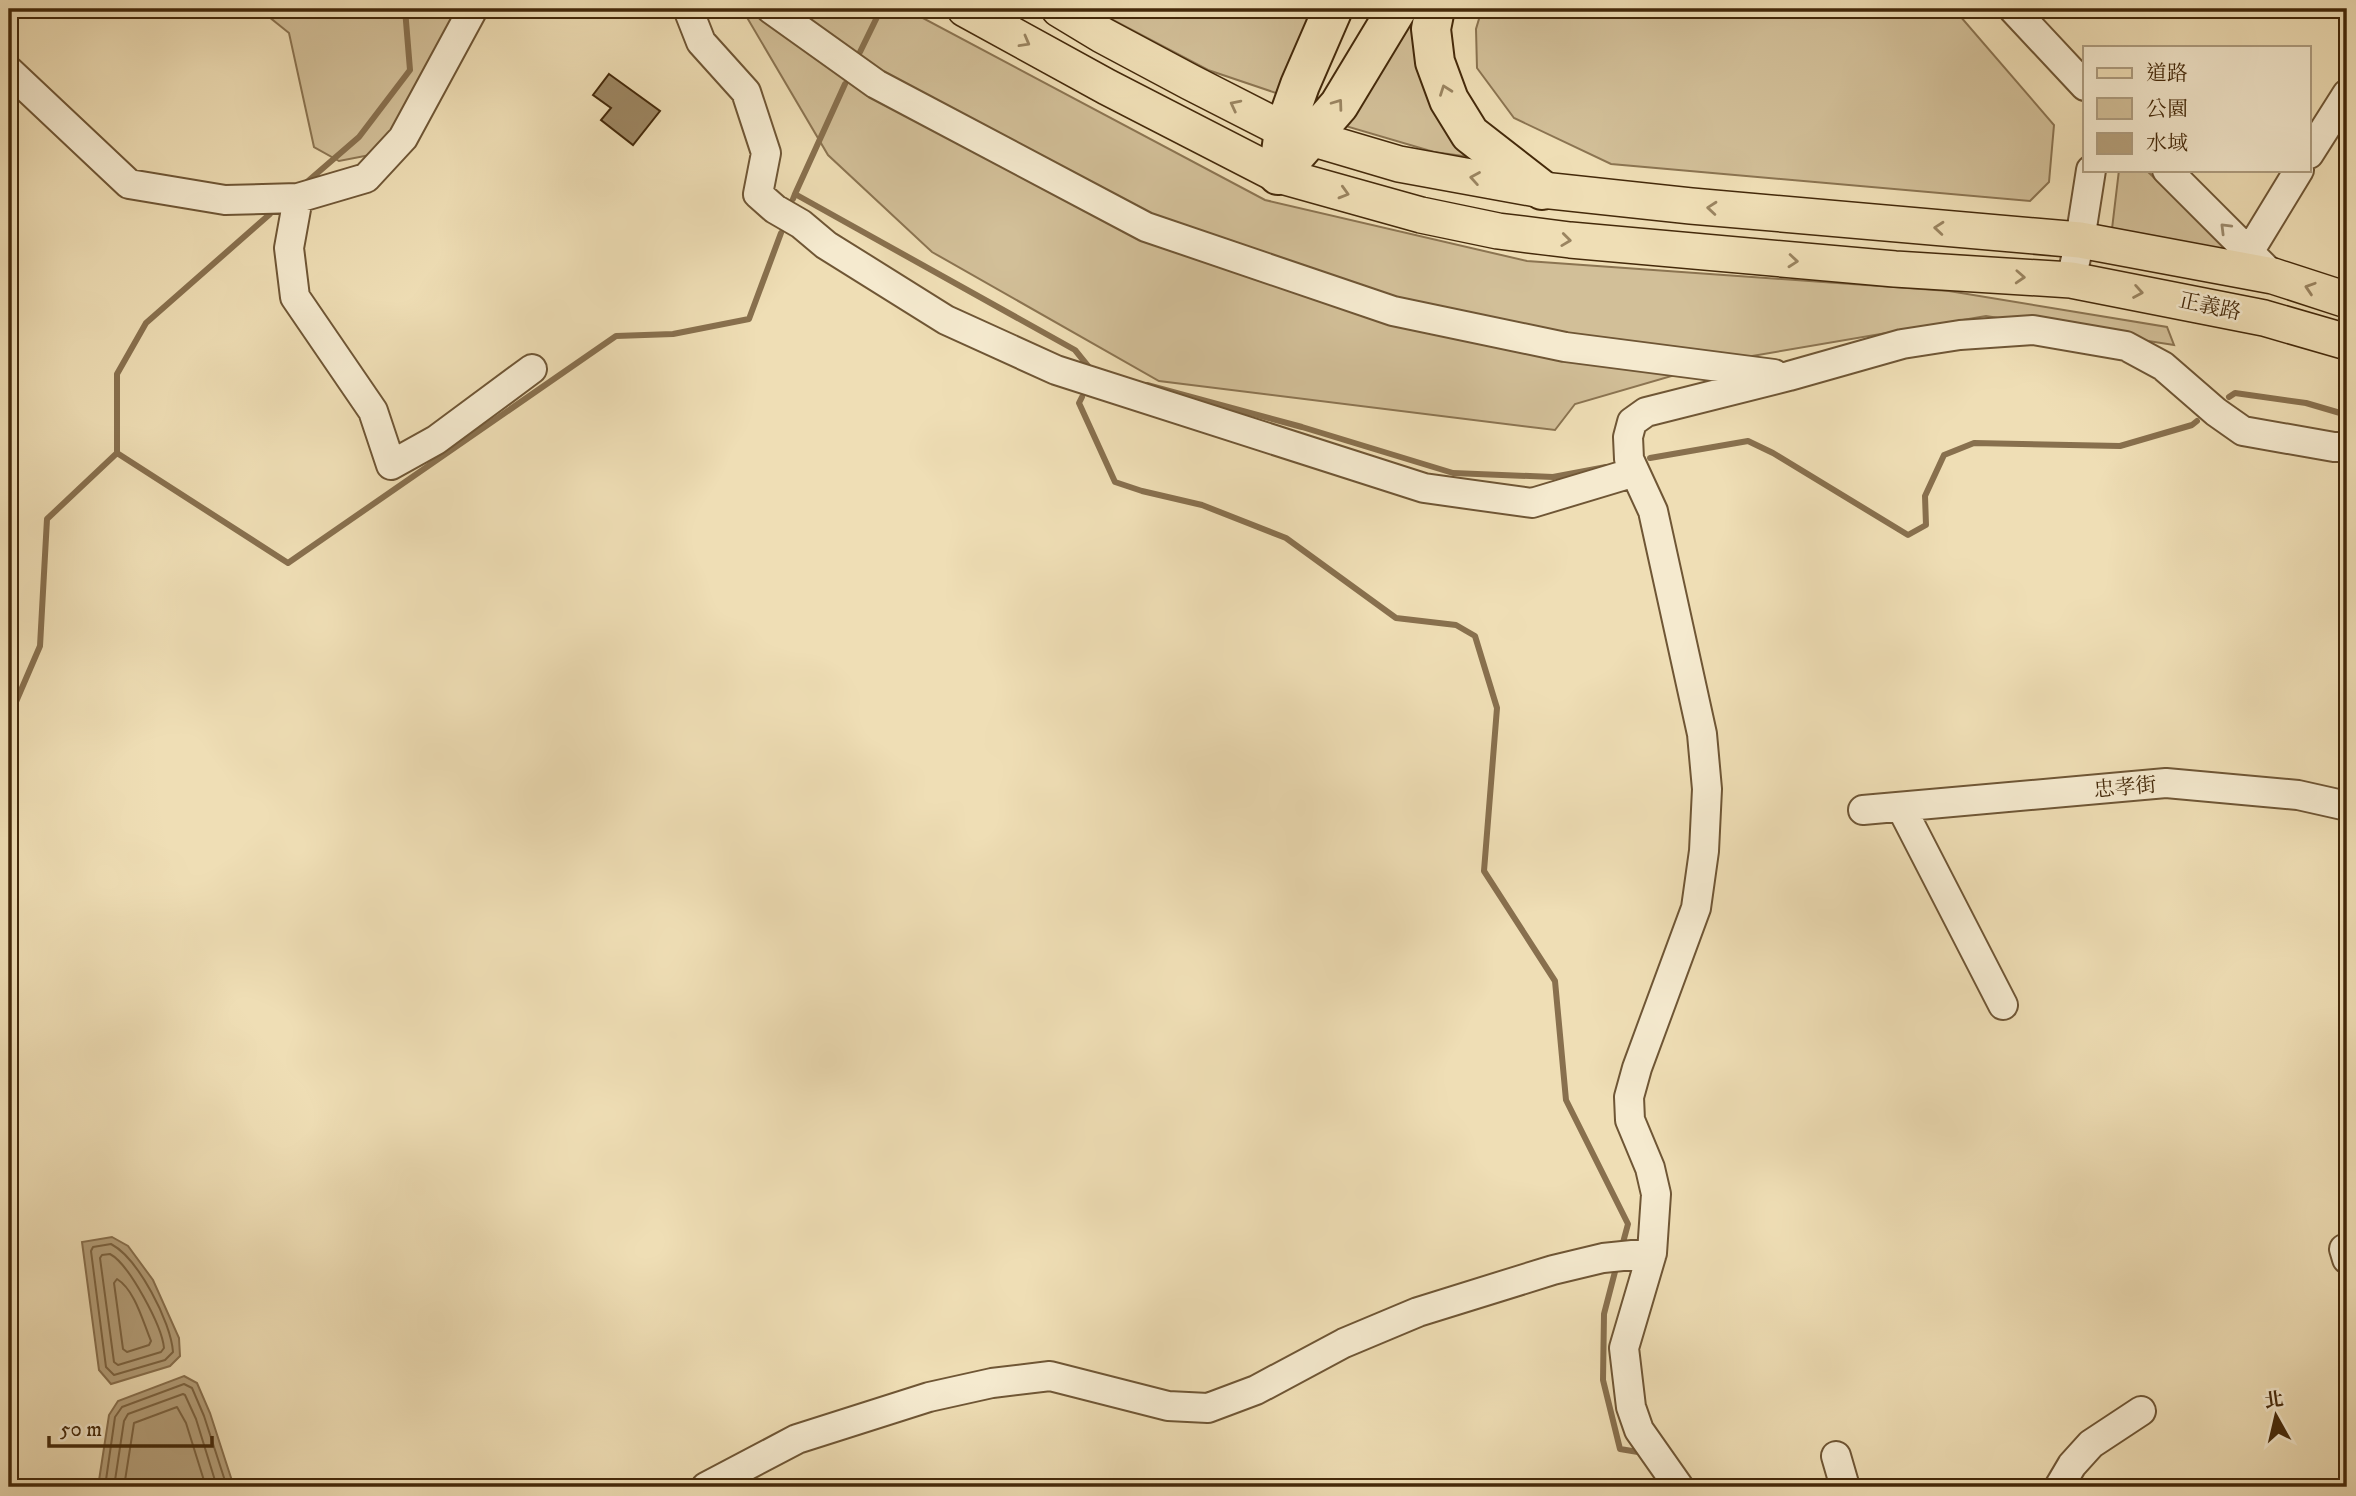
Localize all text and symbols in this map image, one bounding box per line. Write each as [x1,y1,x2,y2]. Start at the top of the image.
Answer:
one-way arrow [1017,34,1030,47]
legend [2083,46,2310,172]
text: 道路 [2146,61,2188,87]
one-way arrow [1440,84,1454,96]
text: 公園 [2146,97,2188,123]
one-way arrow [1230,99,1242,113]
one-way arrow [1330,99,1343,112]
text: 水域 [2146,131,2188,157]
one-way arrow [1469,171,1481,186]
one-way arrow [1338,185,1350,200]
one-way arrow [1707,201,1718,216]
one-way arrow [1933,221,1944,236]
one-way arrow [2220,223,2233,236]
one-way arrow [1560,232,1572,247]
one-way arrow [1787,253,1798,268]
one-way arrow [2014,269,2025,284]
one-way arrow [2304,282,2317,296]
one-way arrow [2132,284,2144,299]
street label: 正義路 [2176,288,2243,326]
street label: 忠孝街 [2093,772,2158,804]
north arrow [2240,1380,2310,1450]
text: 北 [2263,1388,2285,1413]
scale bar [49,1405,212,1449]
text: 50 m [60,1417,102,1443]

